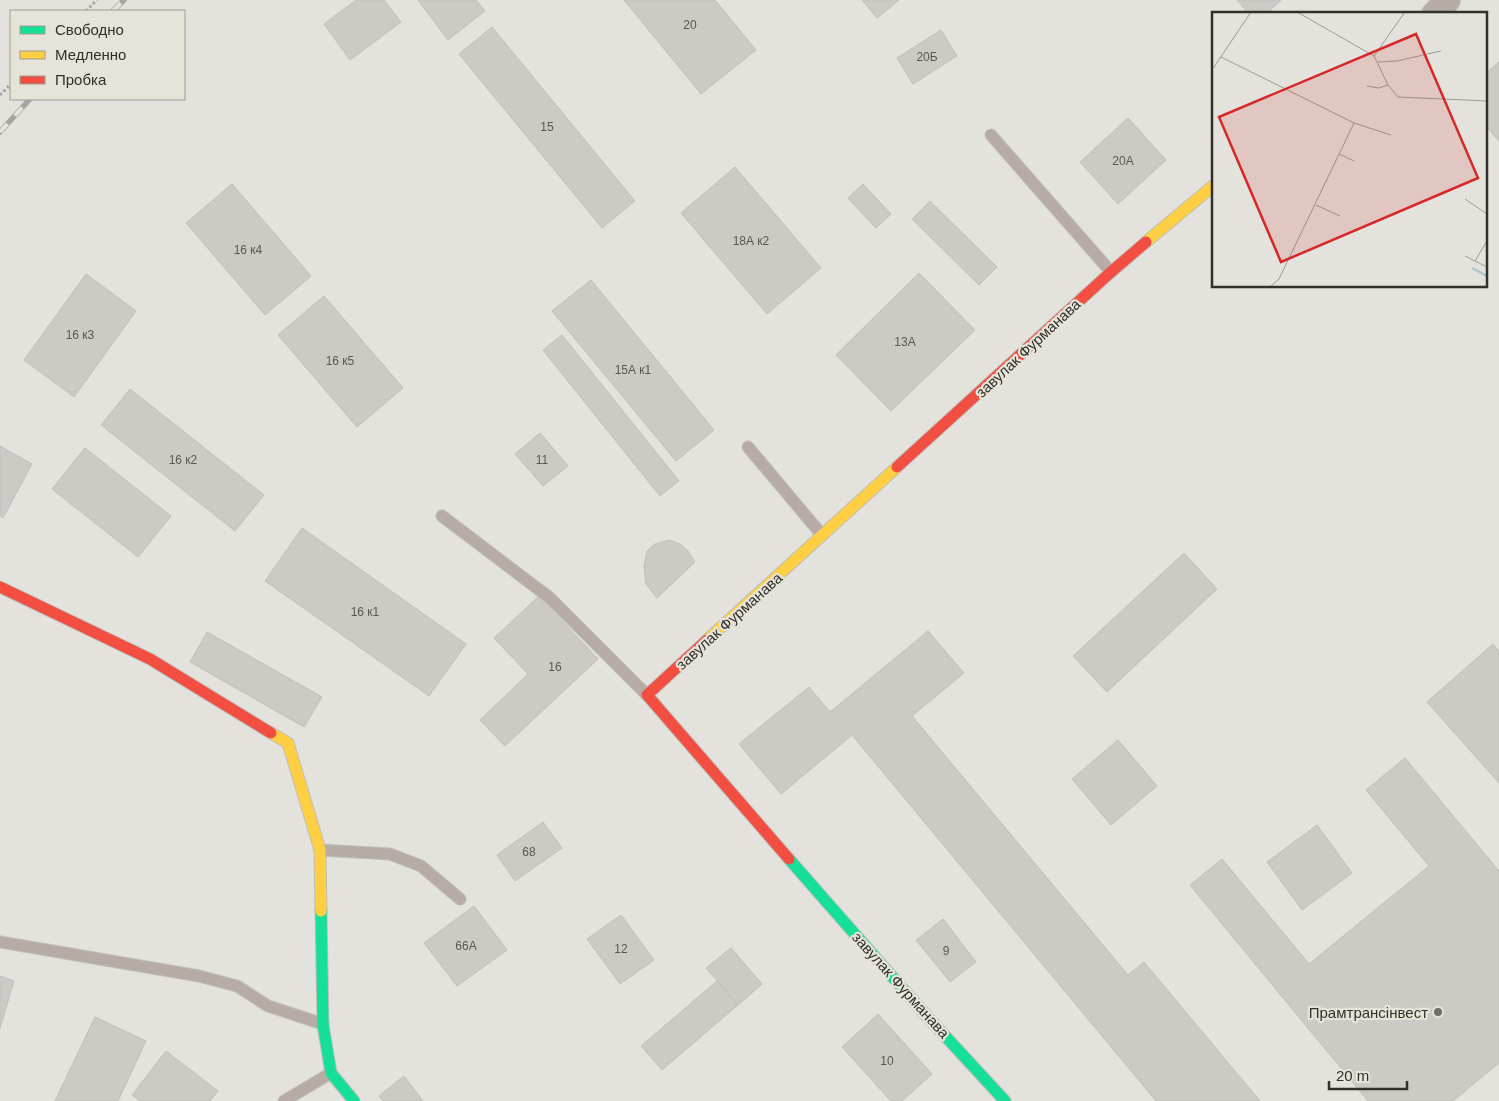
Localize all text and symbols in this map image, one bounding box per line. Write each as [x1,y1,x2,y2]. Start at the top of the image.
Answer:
legend [10,10,185,100]
inset map [1212,12,1486,288]
house number: 20 [683,18,697,32]
text: Свободно [55,21,124,38]
text: Медленно [55,46,126,63]
house number: 20Б [916,50,938,64]
text: Пробка [55,71,107,88]
house number: 15 [540,120,554,134]
house number: 20А [1112,154,1134,168]
house number: 18А к2 [733,234,770,248]
house number: 16 к4 [234,243,263,257]
street label: завулак Фурманава [972,295,1084,401]
house number: 16 к3 [66,328,95,342]
house number: 13А [894,335,916,349]
house number: 16 к5 [326,354,355,368]
house number: 15А к1 [615,363,652,377]
house number: 16 к2 [169,453,198,467]
house number: 11 [536,453,549,467]
street label: завулак Фурманава [673,569,786,673]
house number: 16 к1 [351,605,380,619]
house number: 16 [548,660,562,674]
house number: 68 [522,845,536,859]
street label: завулак Фурманава [849,929,953,1042]
house number: 66А [455,939,477,953]
house number: 12 [614,942,628,956]
house number: 9 [943,944,950,958]
place label: Прамтрансінвест [1309,1004,1428,1021]
marker: Прамтрансінвест [1432,1006,1444,1018]
house number: 10 [880,1054,894,1068]
scale bar [1329,1058,1406,1090]
text: 20 m [1336,1067,1369,1084]

